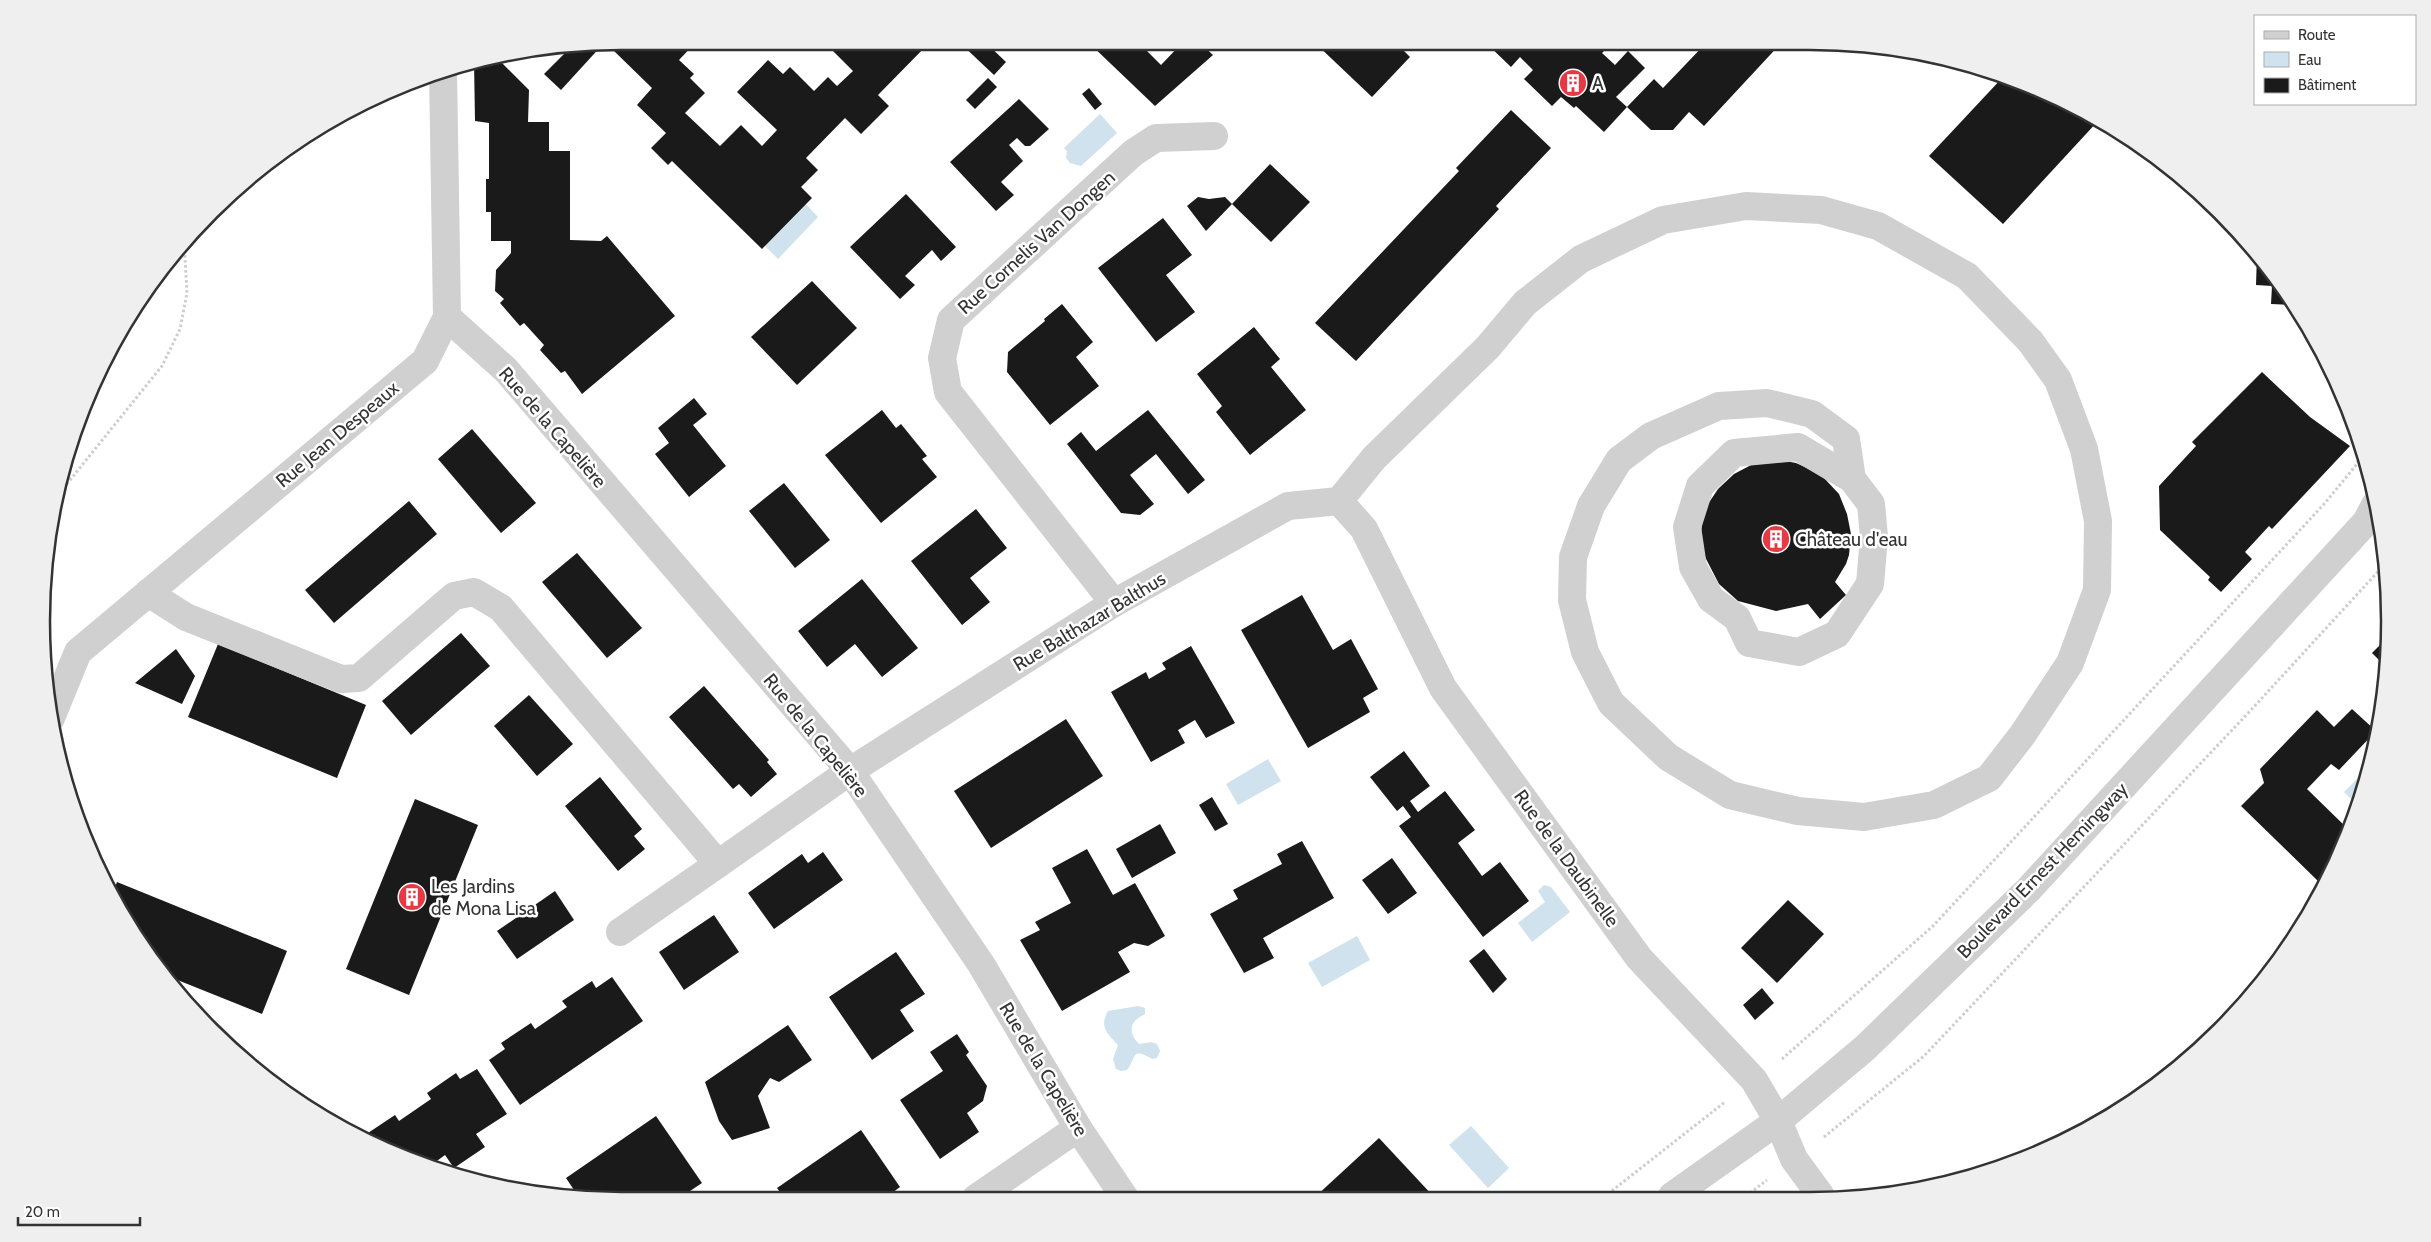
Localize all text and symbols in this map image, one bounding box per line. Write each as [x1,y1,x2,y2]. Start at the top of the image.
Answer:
legend [2254,15,2416,105]
text: Route [2298,26,2336,44]
text: Eau [2298,51,2321,69]
building icon: A [1558,68,1588,98]
place label: A [1592,72,1604,95]
text: Bâtiment [2298,76,2356,94]
street label: Rue Cornelis Van Dongen [953,166,1120,319]
street label: Rue de la Capelière [494,362,611,493]
street label: Rue Jean Despeaux [271,376,403,492]
building icon: Château d'eau [1761,524,1791,554]
place label: Château d'eau [1795,528,1908,551]
street label: Rue Balthazar Balthus [1009,567,1170,676]
street label: Rue de la Capelière [759,669,873,802]
street label: Boulevard Ernest Hemingway [1952,777,2133,963]
street label: Rue de la Daubinelle [1509,785,1624,932]
place label: Les Jardins de Mona Lisa [431,875,536,920]
building icon: Les Jardins de Mona Lisa [397,882,427,912]
street label: Rue de la Capelière [994,998,1093,1141]
scale bar [18,1194,140,1226]
text: 20 m [25,1203,60,1221]

